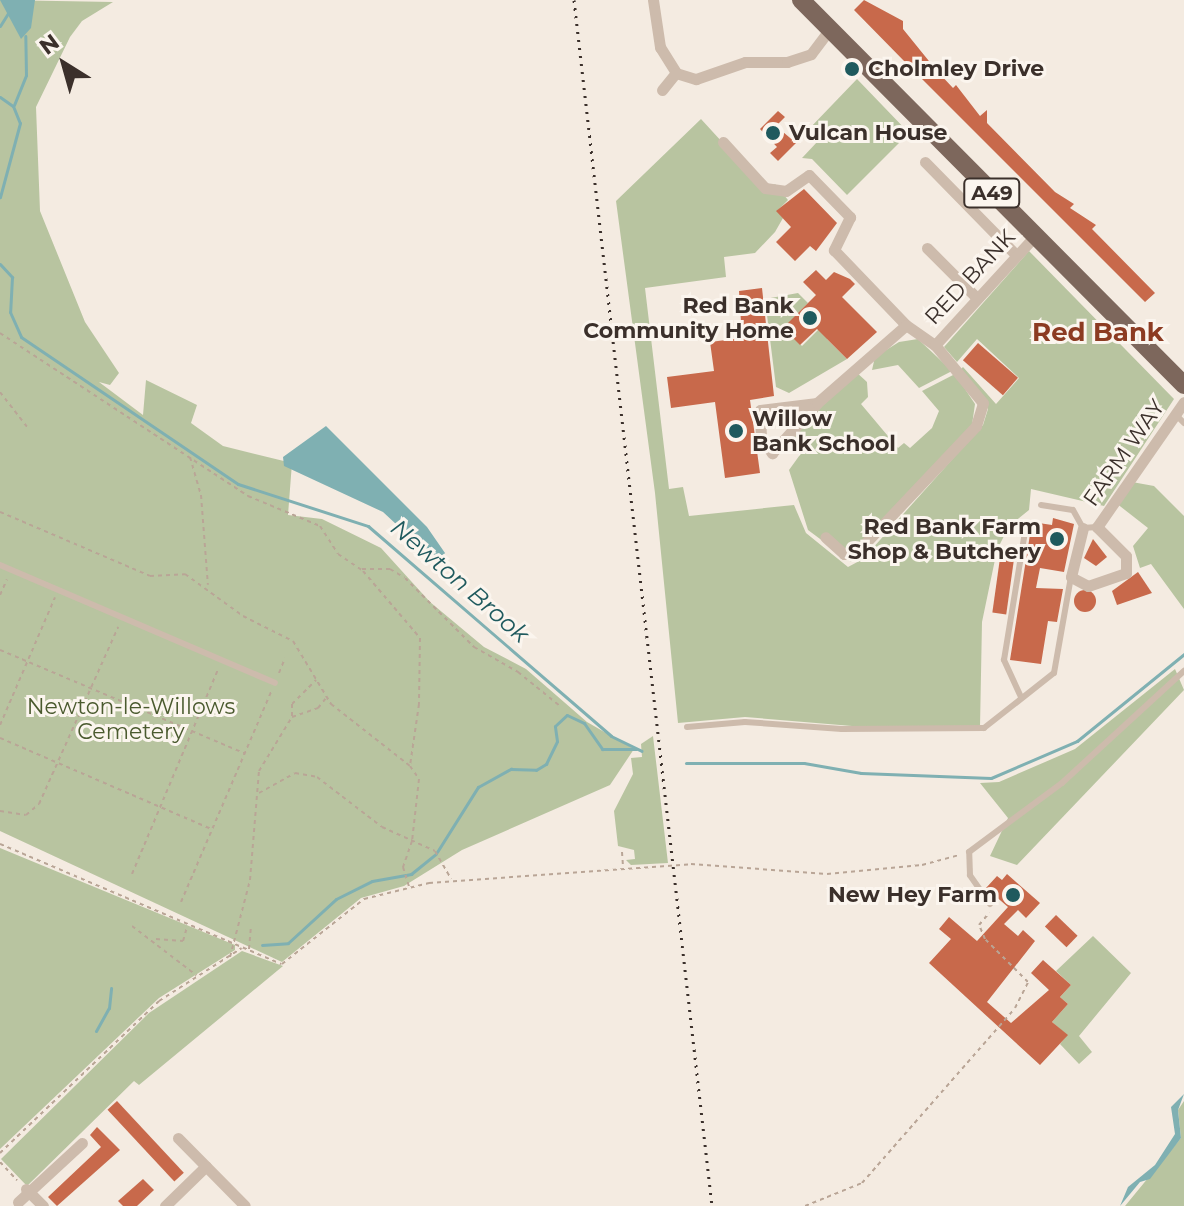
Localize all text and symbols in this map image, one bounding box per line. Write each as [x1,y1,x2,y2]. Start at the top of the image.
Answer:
north arrow [24,24,104,104]
text: N [34,28,64,61]
place label: Cholmley Drive [868,56,1044,82]
marker: Cholmley Drive [843,60,861,78]
place label: Vulcan House [789,120,947,146]
marker: Vulcan House [764,124,782,142]
road number: A49 [962,177,1022,209]
street label: RED BANK [919,224,1021,330]
place label: Red Bank Community Home [583,292,794,344]
marker: Red Bank Community Home [801,309,819,327]
district label: Red Bank [1032,317,1164,349]
street label: FARM WAY [1078,395,1170,511]
place label: Willow Bank School [752,405,896,456]
marker: Willow Bank School [727,422,745,440]
water label: Newton Brook [385,513,535,649]
place label: Red Bank Farm Shop & Butchery [848,513,1041,564]
marker: Red Bank Farm Shop & Butchery [1048,530,1066,548]
park label: Newton-le-Willows Cemetery [27,693,235,744]
place label: New Hey Farm [828,882,997,908]
marker: New Hey Farm [1004,886,1022,904]

